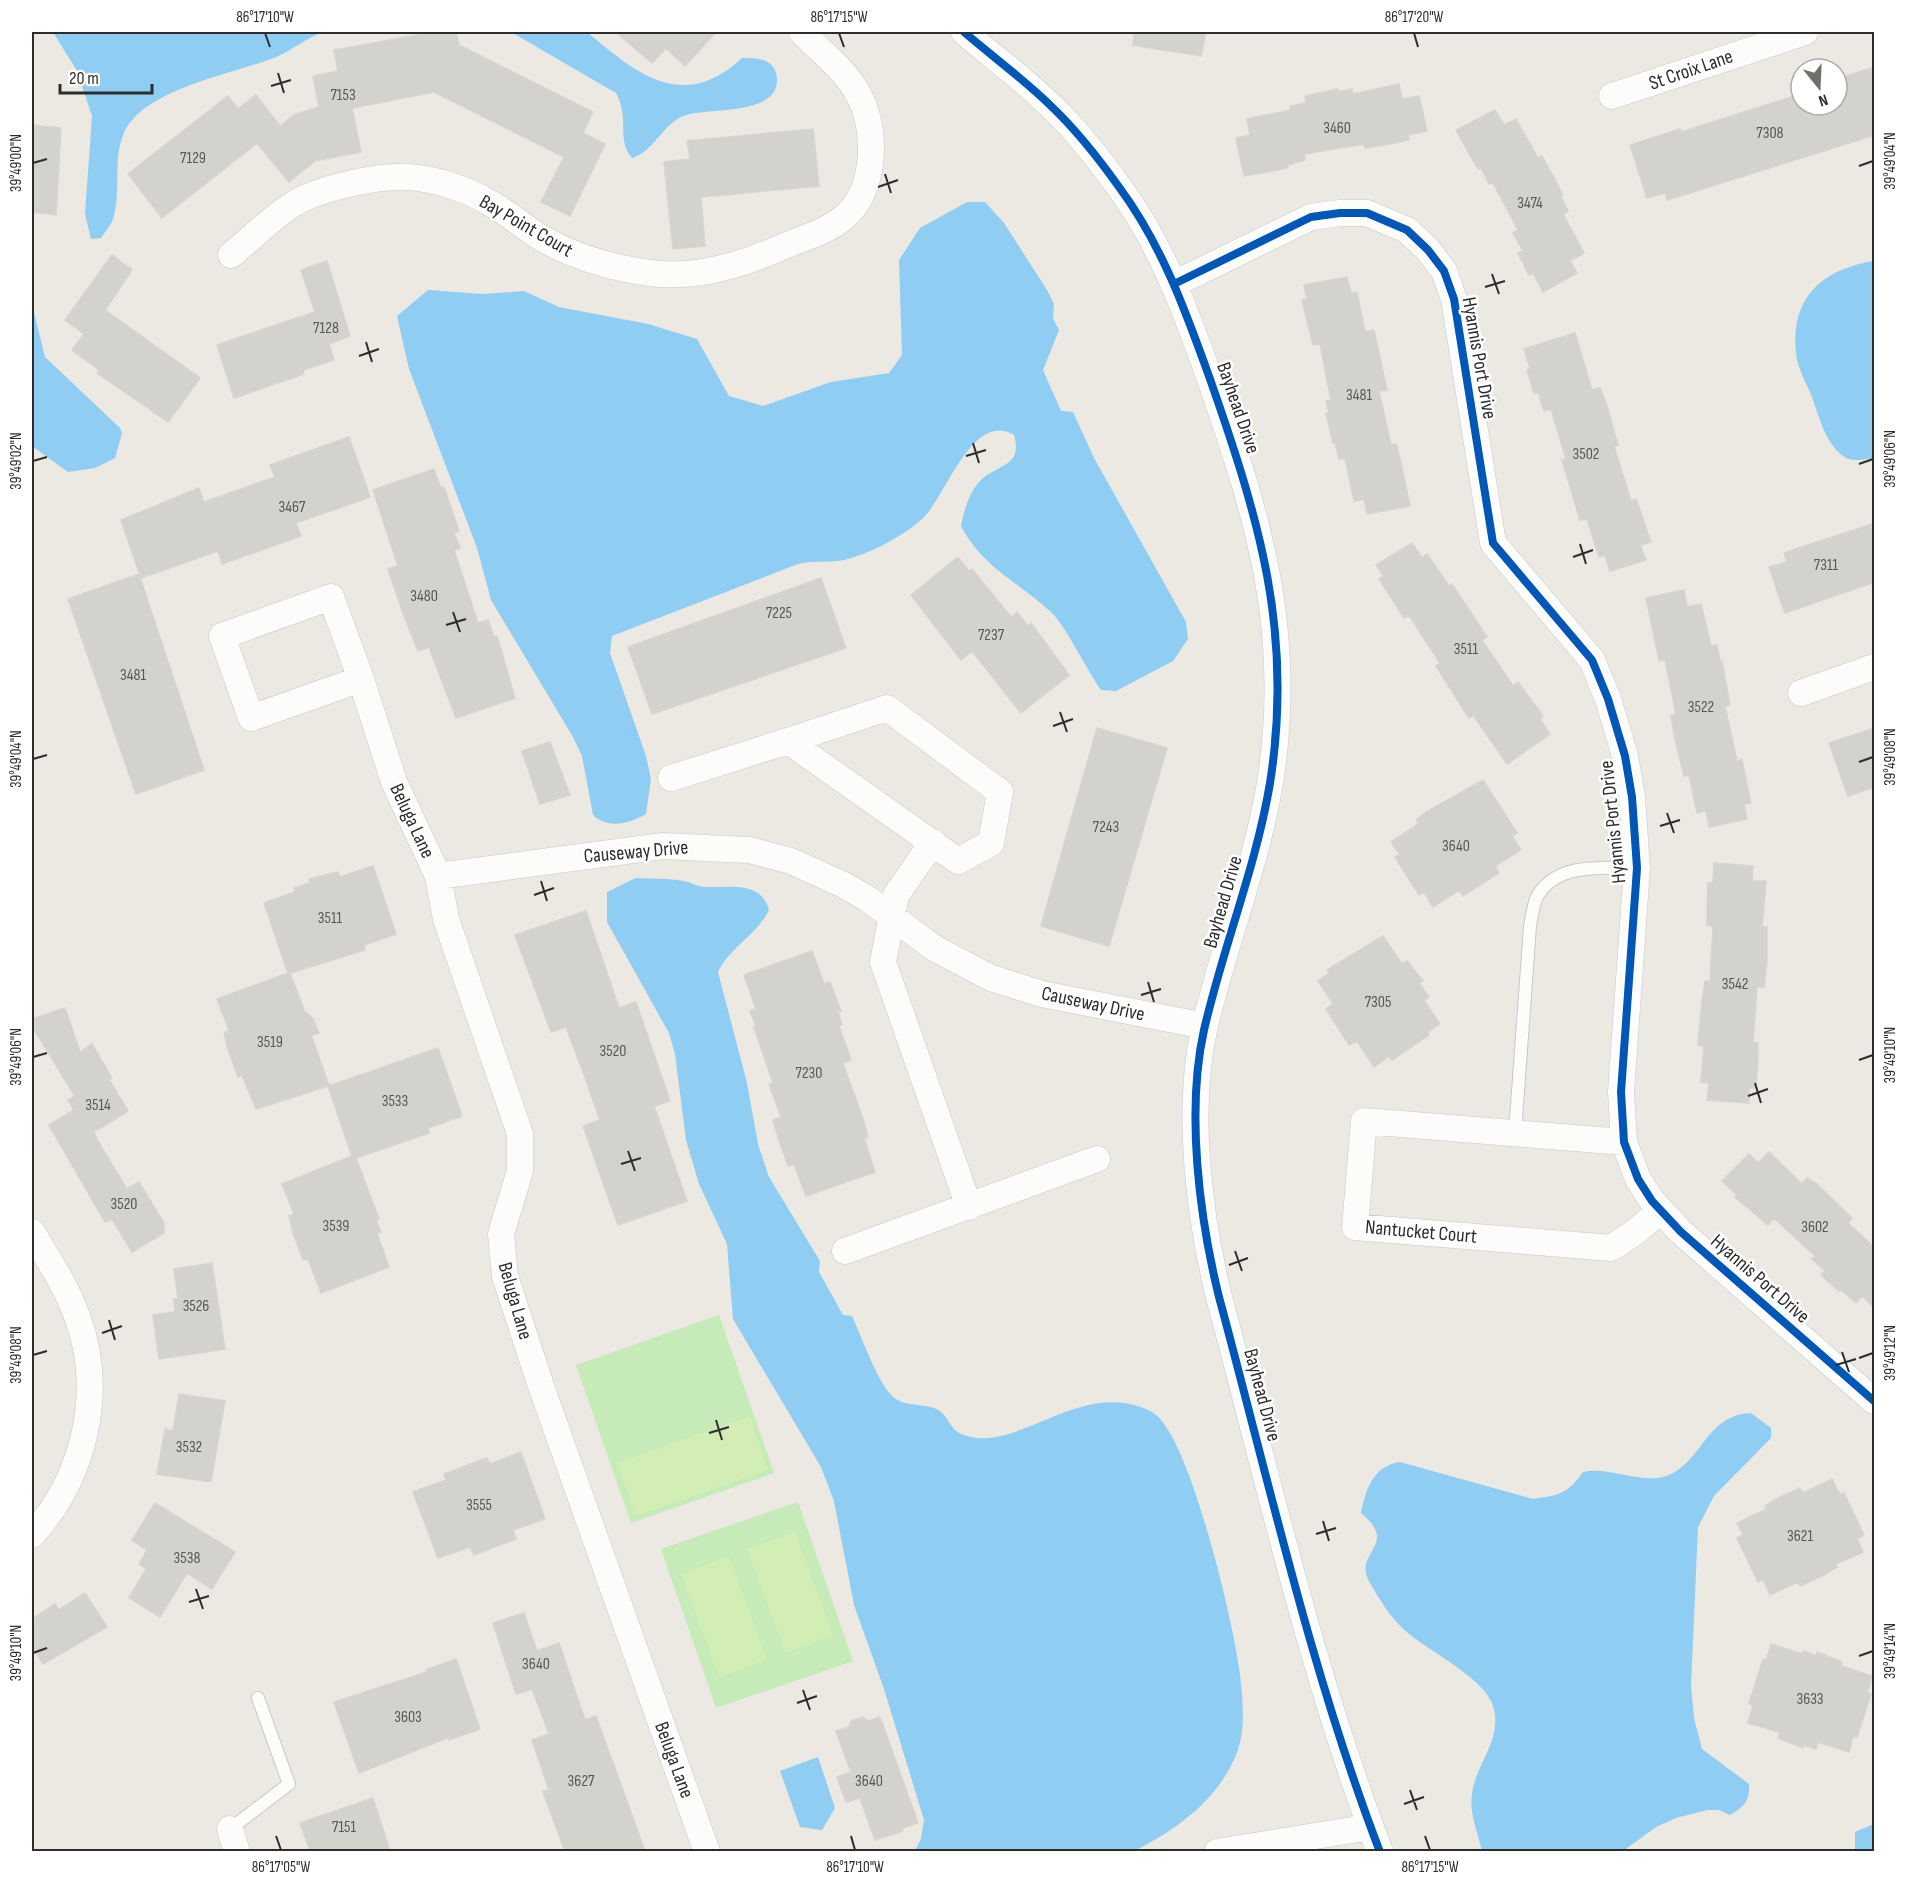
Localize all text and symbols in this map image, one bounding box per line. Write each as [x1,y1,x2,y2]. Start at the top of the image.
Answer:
text: 86°17'10"W [236,8,294,27]
text: 86°17'15"W [810,8,868,27]
text: 86°17'20"W [1385,8,1444,27]
street label: St Croix Lane [1646,44,1736,96]
scale bar [60,57,152,95]
north arrow [1789,57,1849,117]
text: 20 m [69,68,99,89]
house number: 7153 [330,86,356,105]
text: N [1816,89,1830,110]
house number: 3460 [1323,119,1351,138]
house number: 7308 [1756,124,1784,143]
text: 39°49'04"N [1881,132,1900,190]
text: 39°49'00"N [7,134,26,192]
house number: 7129 [180,149,206,168]
street label: Bay Point Court [475,190,577,262]
house number: 3474 [1517,194,1543,213]
street label: Hyannis Port Drive [1456,295,1502,421]
house number: 7128 [313,319,339,338]
street label: Bayhead Drive [1211,359,1265,457]
house number: 3481 [1346,386,1372,405]
text: 39°49'06"N [1881,430,1900,488]
text: 39°49'02"N [7,432,26,490]
house number: 3502 [1573,445,1599,464]
house number: 3467 [279,498,306,517]
house number: 7311 [1814,556,1839,575]
house number: 3480 [410,587,438,606]
house number: 7225 [766,604,792,623]
house number: 7237 [978,626,1005,645]
house number: 3511 [1454,640,1479,659]
house number: 3481 [120,666,146,685]
house number: 3522 [1688,698,1714,717]
text: 39°49'08"N [1881,728,1900,786]
text: 39°49'04"N [7,730,26,788]
street label: Hyannis Port Drive [1595,759,1631,885]
street label: Beluga Lane [384,780,440,862]
house number: 7243 [1093,818,1119,837]
street label: Causeway Drive [583,835,689,869]
house number: 3640 [1442,837,1470,856]
street label: Bayhead Drive [1198,853,1248,951]
house number: 3511 [318,909,343,928]
house number: 3542 [1722,975,1748,994]
street label: Causeway Drive [1039,981,1147,1027]
house number: 7305 [1365,993,1391,1012]
text: 39°49'10"N [1881,1027,1900,1083]
text: 39°49'06"N [7,1028,26,1086]
house number: 3519 [257,1033,283,1052]
house number: 3520 [600,1042,626,1061]
house number: 7230 [796,1064,822,1083]
house number: 3533 [382,1092,408,1111]
house number: 3514 [85,1096,111,1115]
house number: 3520 [111,1195,137,1214]
street label: Nantucket Court [1364,1215,1478,1249]
house number: 3539 [323,1217,349,1236]
house number: 3602 [1801,1218,1829,1237]
street label: Hyannis Port Drive [1706,1229,1814,1329]
street label: Beluga Lane [493,1260,537,1342]
house number: 3526 [183,1297,209,1316]
text: 39°49'12"N [1881,1325,1900,1381]
text: 39°49'08"N [7,1326,26,1384]
street label: Bayhead Drive [1238,1346,1286,1444]
house number: 3532 [176,1438,202,1457]
house number: 3555 [466,1496,492,1515]
house number: 3621 [1787,1527,1813,1546]
house number: 3538 [174,1549,200,1568]
text: 39°49'14"N [1881,1623,1900,1679]
text: 39°49'10"N [7,1625,26,1681]
house number: 3640 [522,1655,550,1674]
house number: 3633 [1796,1690,1824,1709]
house number: 3603 [394,1708,422,1727]
street label: Beluga Lane [649,1719,699,1801]
house number: 3627 [568,1772,595,1791]
house number: 3640 [855,1772,883,1791]
house number: 7151 [332,1818,356,1837]
text: 86°17'05"W [252,1858,310,1877]
text: 86°17'10"W [826,1858,884,1877]
text: 86°17'15"W [1401,1858,1459,1877]

